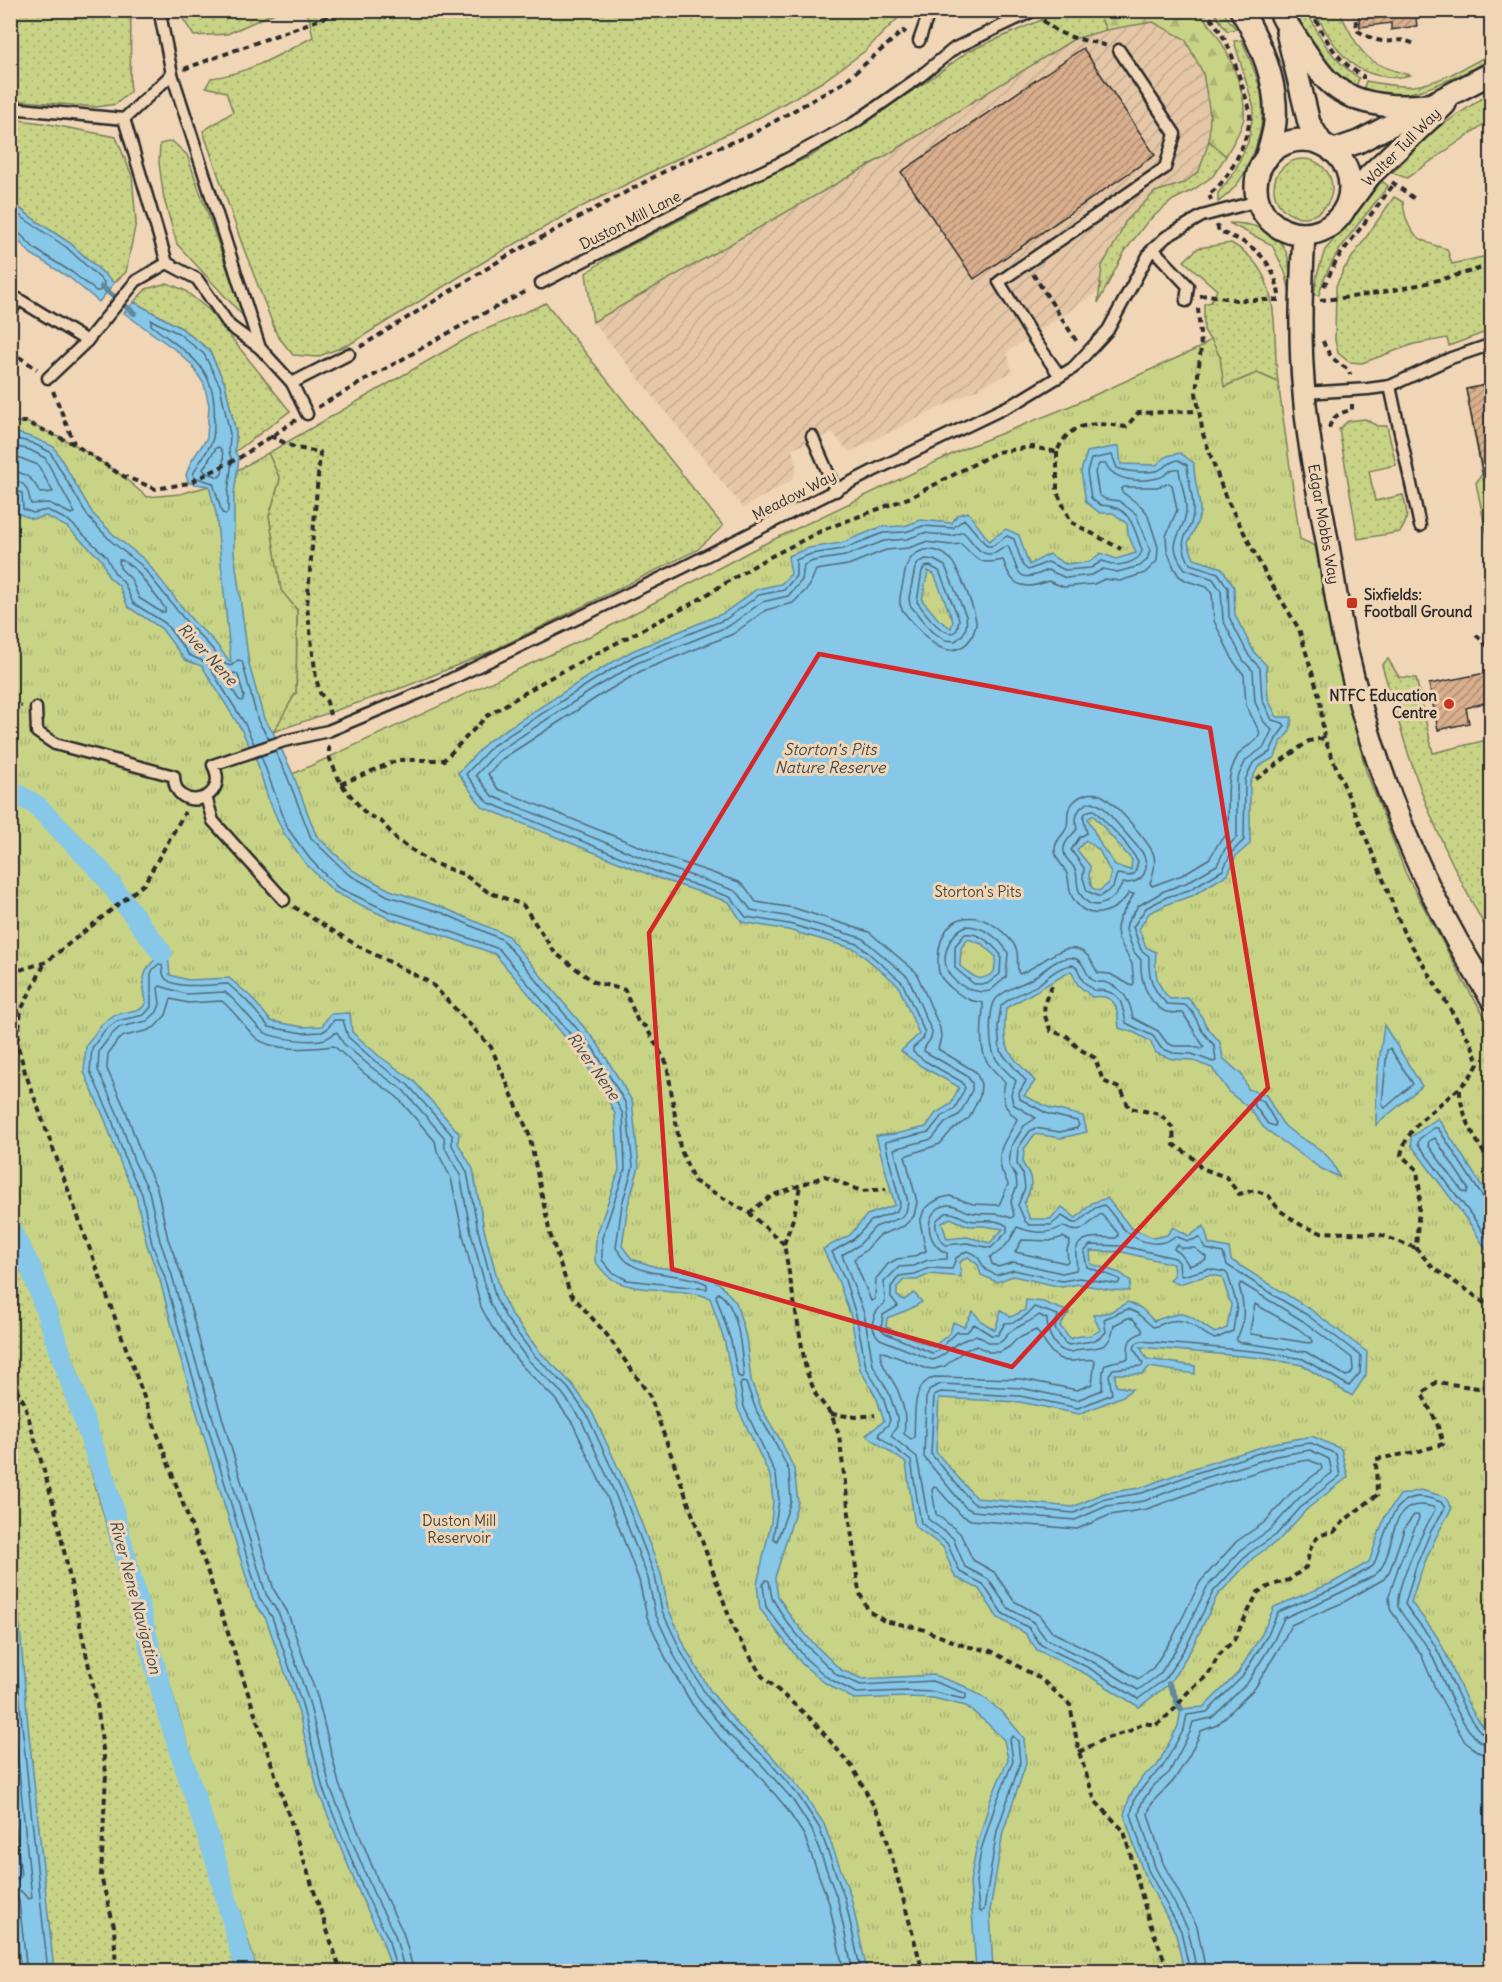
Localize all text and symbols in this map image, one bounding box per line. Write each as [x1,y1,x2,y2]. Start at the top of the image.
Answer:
street label: Walter Tull Way [1358,104,1444,190]
street label: Duston Mill Lane [576,186,684,254]
street label: Edgar Mobbs Way [1304,462,1344,586]
street label: Meadow Way [749,466,839,524]
place label: Sixfields: Football Ground [1364,585,1472,621]
marker: Sixfields: Football Ground [1345,596,1359,610]
water label: River Nene [174,619,243,690]
place label: NTFC Education Centre [1329,686,1437,722]
marker: NTFC Education Centre [1442,697,1456,711]
water label: Storton's Pits Nature Reserve [775,739,887,777]
park label: Storton's Pits [934,882,1022,901]
water label: River Nene [563,1028,625,1105]
park label: Duston Mill Reservoir [422,1511,496,1547]
water label: River Nene Navigation [106,1518,166,1677]

